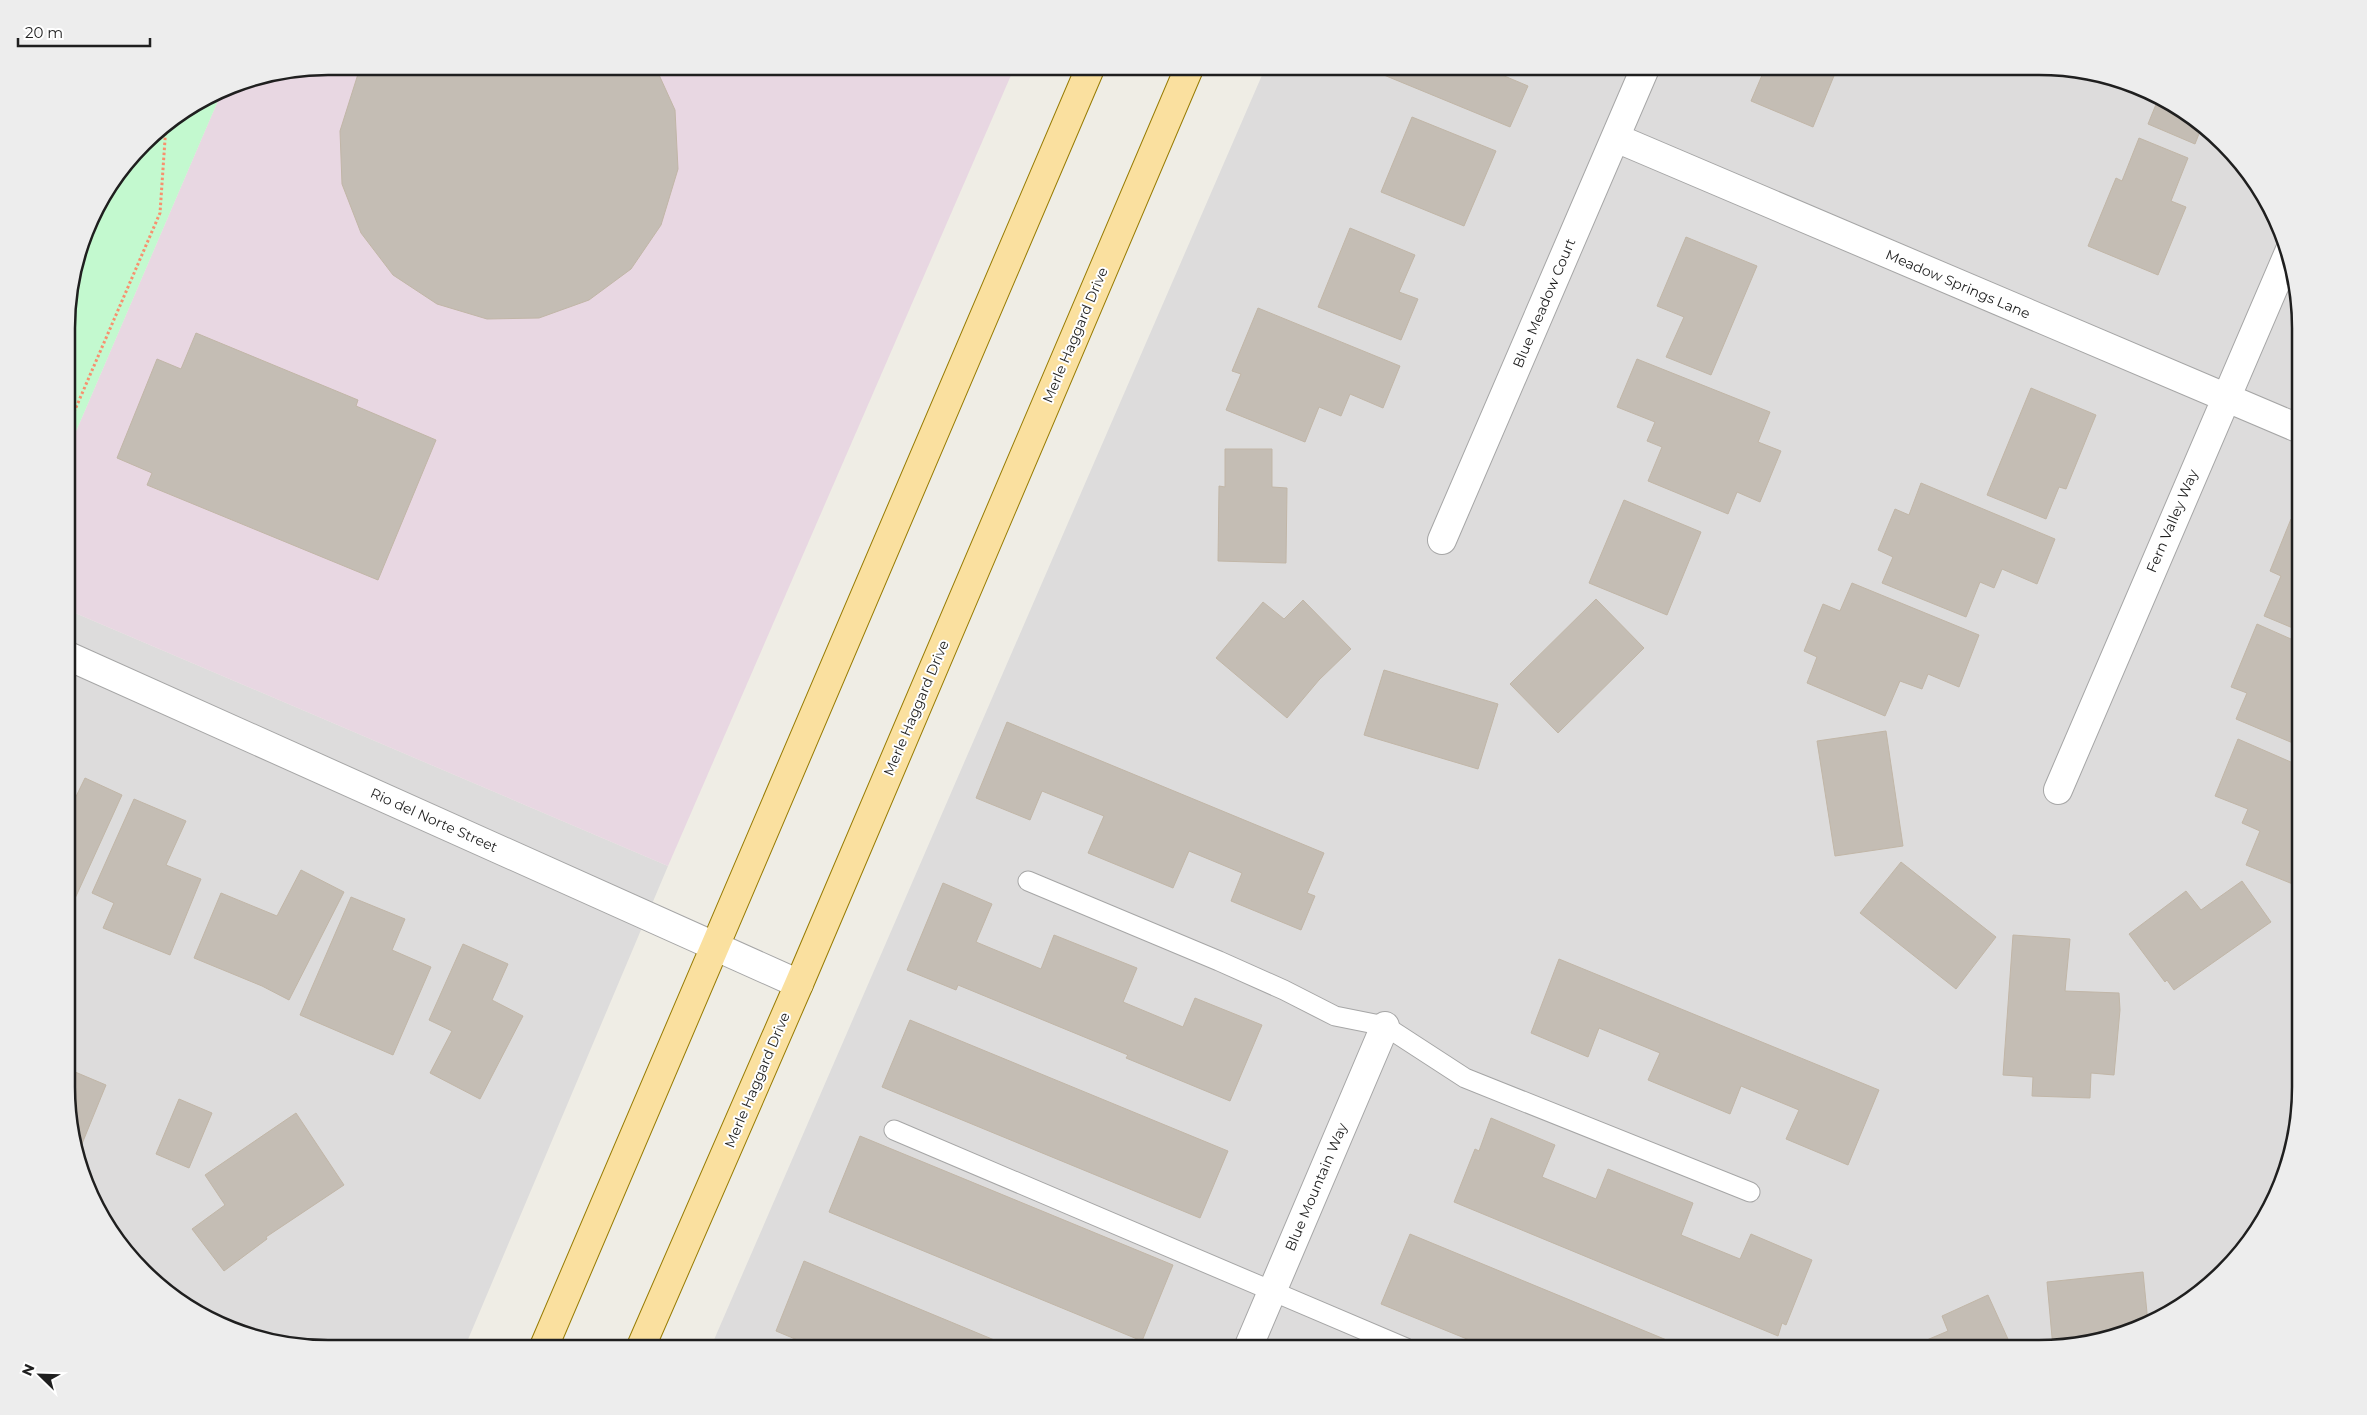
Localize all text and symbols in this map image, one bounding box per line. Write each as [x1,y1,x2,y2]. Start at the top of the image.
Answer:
scale bar [18,15,150,47]
text: 20 m [25,23,63,42]
street label: Blue Meadow Court [1509,235,1580,371]
street label: Meadow Springs Lane [1883,245,2033,323]
street label: Merle Haggard Drive [1038,264,1112,406]
street label: Fern Valley Way [2142,466,2202,575]
street label: Merle Haggard Drive [879,637,953,779]
street label: Rio del Norte Street [367,784,501,856]
street label: Merle Haggard Drive [720,1009,794,1151]
street label: Blue Mountain Way [1281,1120,1351,1254]
north arrow [15,1350,65,1400]
text: N [18,1361,39,1379]

